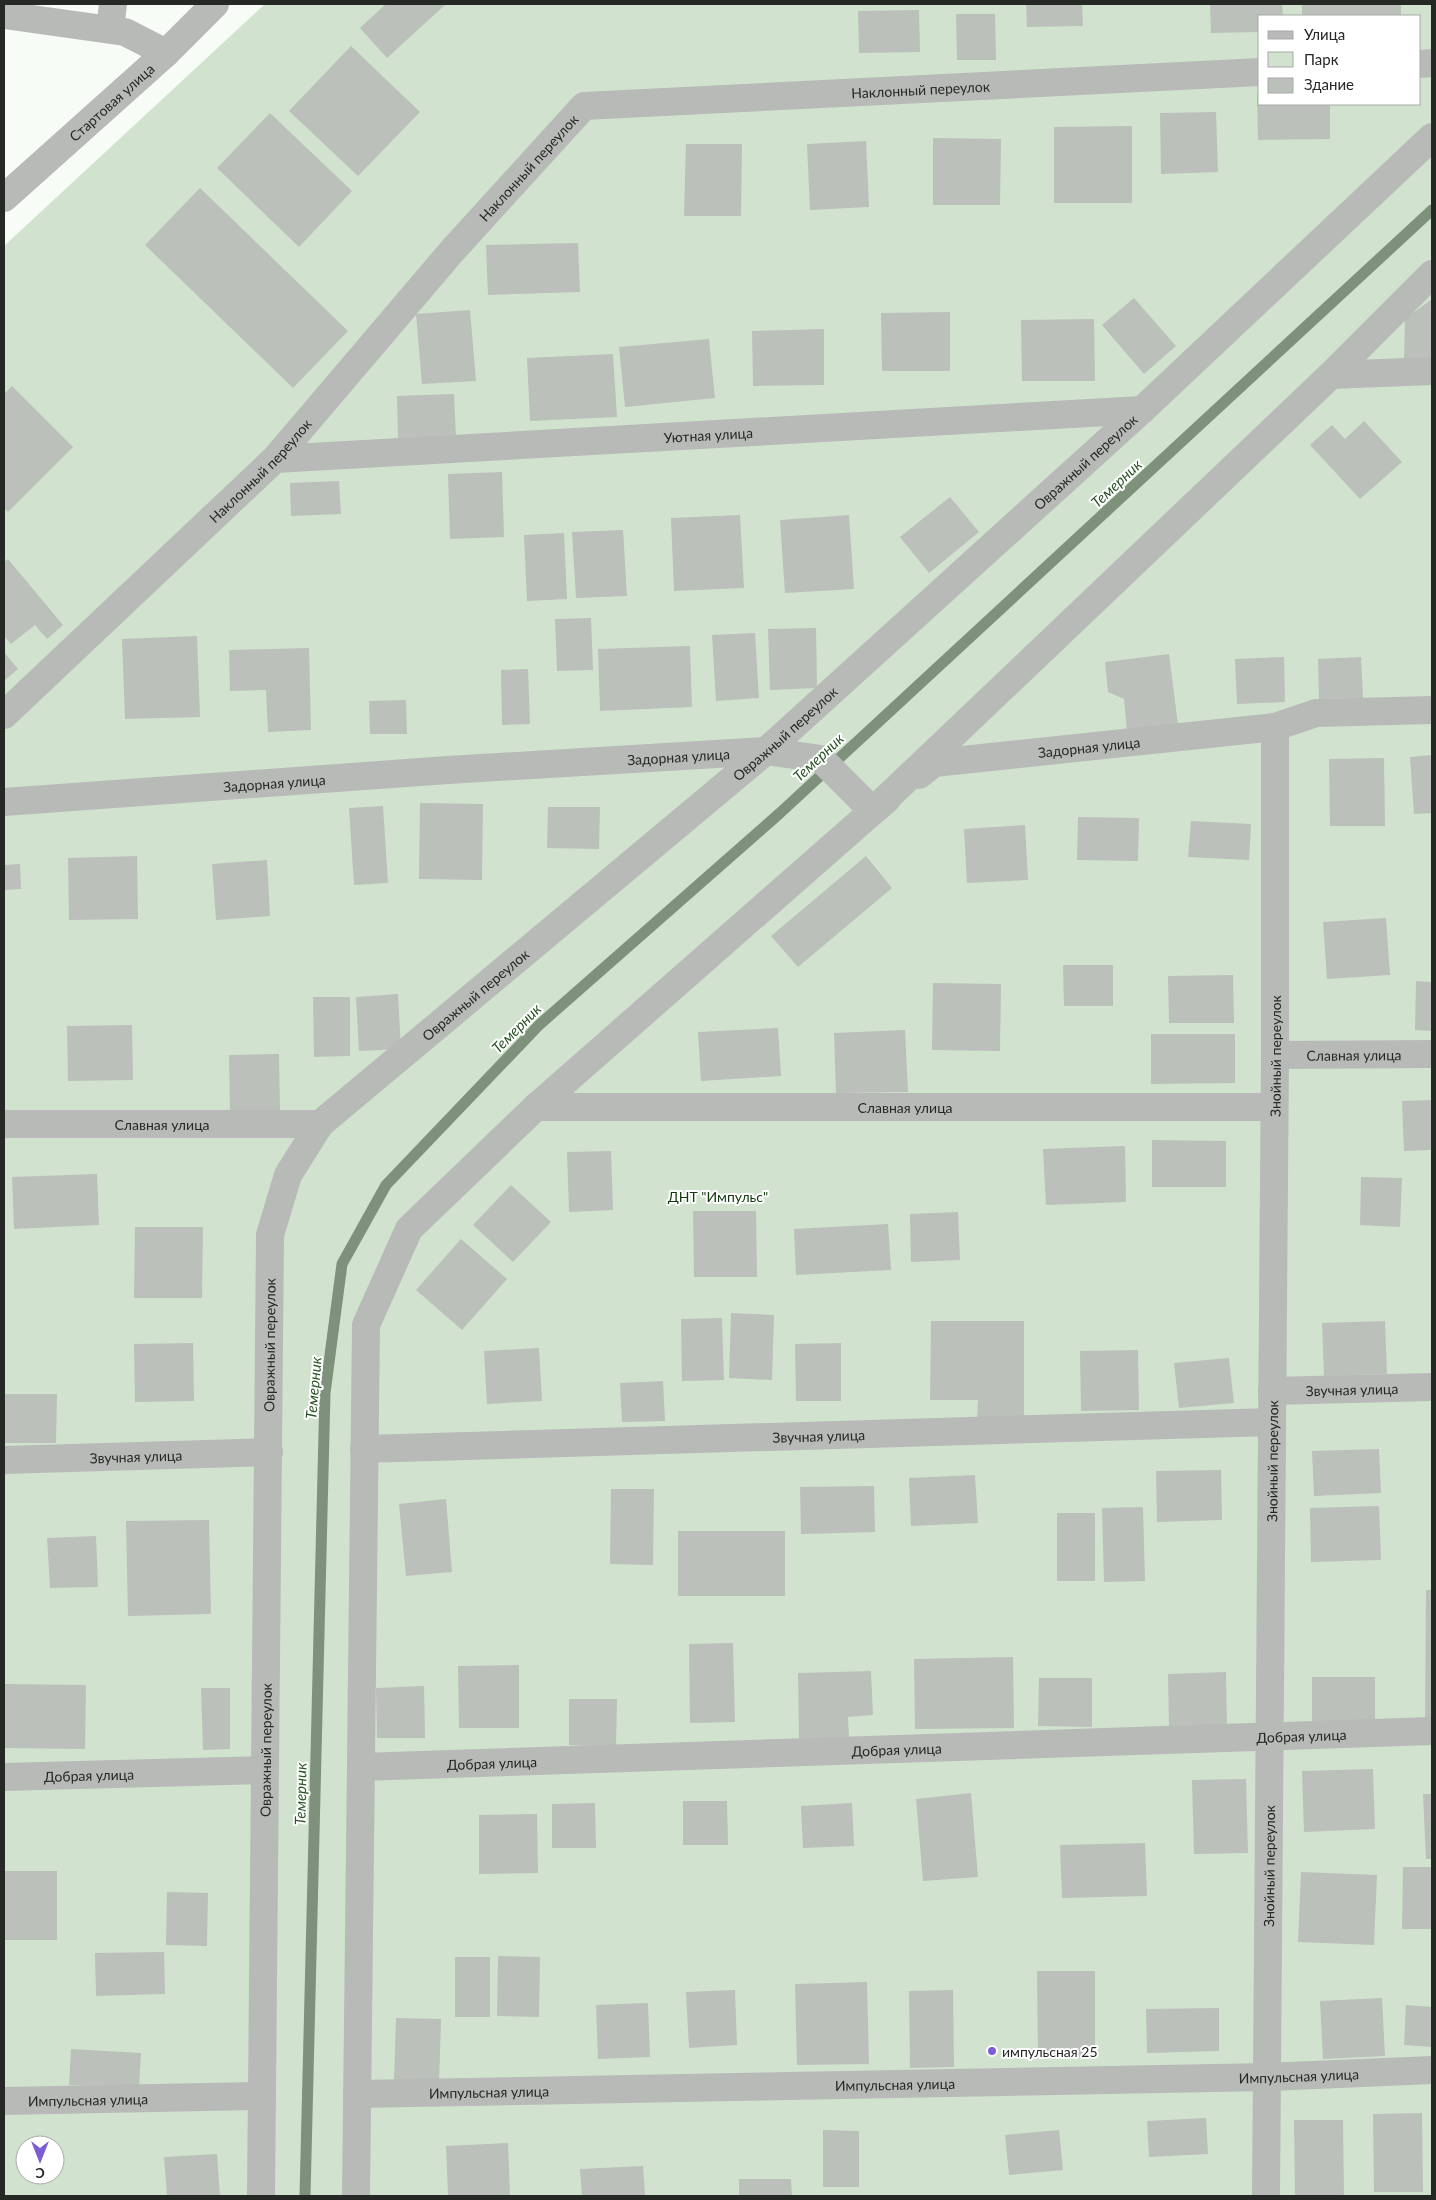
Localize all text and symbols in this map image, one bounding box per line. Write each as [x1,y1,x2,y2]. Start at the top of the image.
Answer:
legend [1258,15,1421,105]
text: Улица [1304,25,1345,43]
text: Парк [1304,50,1339,68]
street label: Стартовая улица [65,60,157,144]
text: Здание [1304,75,1354,93]
street label: Наклонный переулок [851,77,991,101]
street label: Наклонный переулок [475,110,582,224]
street label: Овражный переулок [1030,410,1141,513]
street label: Наклонный переулок [205,414,315,526]
street label: Уютная улица [663,424,753,446]
water label: Темерник [1087,455,1146,511]
street label: Овражный переулок [729,682,841,784]
water label: Темерник [789,729,848,785]
street label: Задорная улица [1037,733,1141,760]
street label: Задорная улица [627,745,730,768]
street label: Задорная улица [222,770,326,795]
street label: Овражный переулок [418,944,532,1044]
street label: Знойный переулок [1266,994,1284,1117]
water label: Темерник [488,999,545,1056]
street label: Славная улица [1306,1046,1402,1063]
street label: Славная улица [857,1099,953,1116]
street label: Славная улица [114,1116,210,1133]
park label: ДНТ "Импульс" [668,1188,768,1205]
street label: Овражный переулок [260,1277,278,1412]
water label: Темерник [301,1355,325,1420]
street label: Звучная улица [1305,1379,1399,1399]
street label: Знойный переулок [1263,1399,1281,1522]
street label: Звучная улица [772,1426,865,1445]
street label: Звучная улица [89,1446,183,1466]
street label: Овражный переулок [256,1682,274,1817]
street label: Добрая улица [1256,1725,1347,1745]
street label: Добрая улица [851,1739,942,1759]
street label: Добрая улица [446,1753,537,1773]
water label: Темерник [290,1762,310,1825]
street label: Добрая улица [44,1765,134,1784]
street label: Знойный переулок [1260,1804,1278,1927]
place label: импульсная 25 [1002,2043,1098,2060]
marker: импульсная 25 [986,2045,998,2057]
street label: Импульсная улица [1239,2065,1359,2086]
street label: Импульсная улица [835,2074,955,2094]
street label: Импульсная улица [429,2082,549,2101]
street label: Импульсная улица [28,2090,148,2109]
north arrow [15,2135,65,2185]
text: С [35,2165,45,2182]

